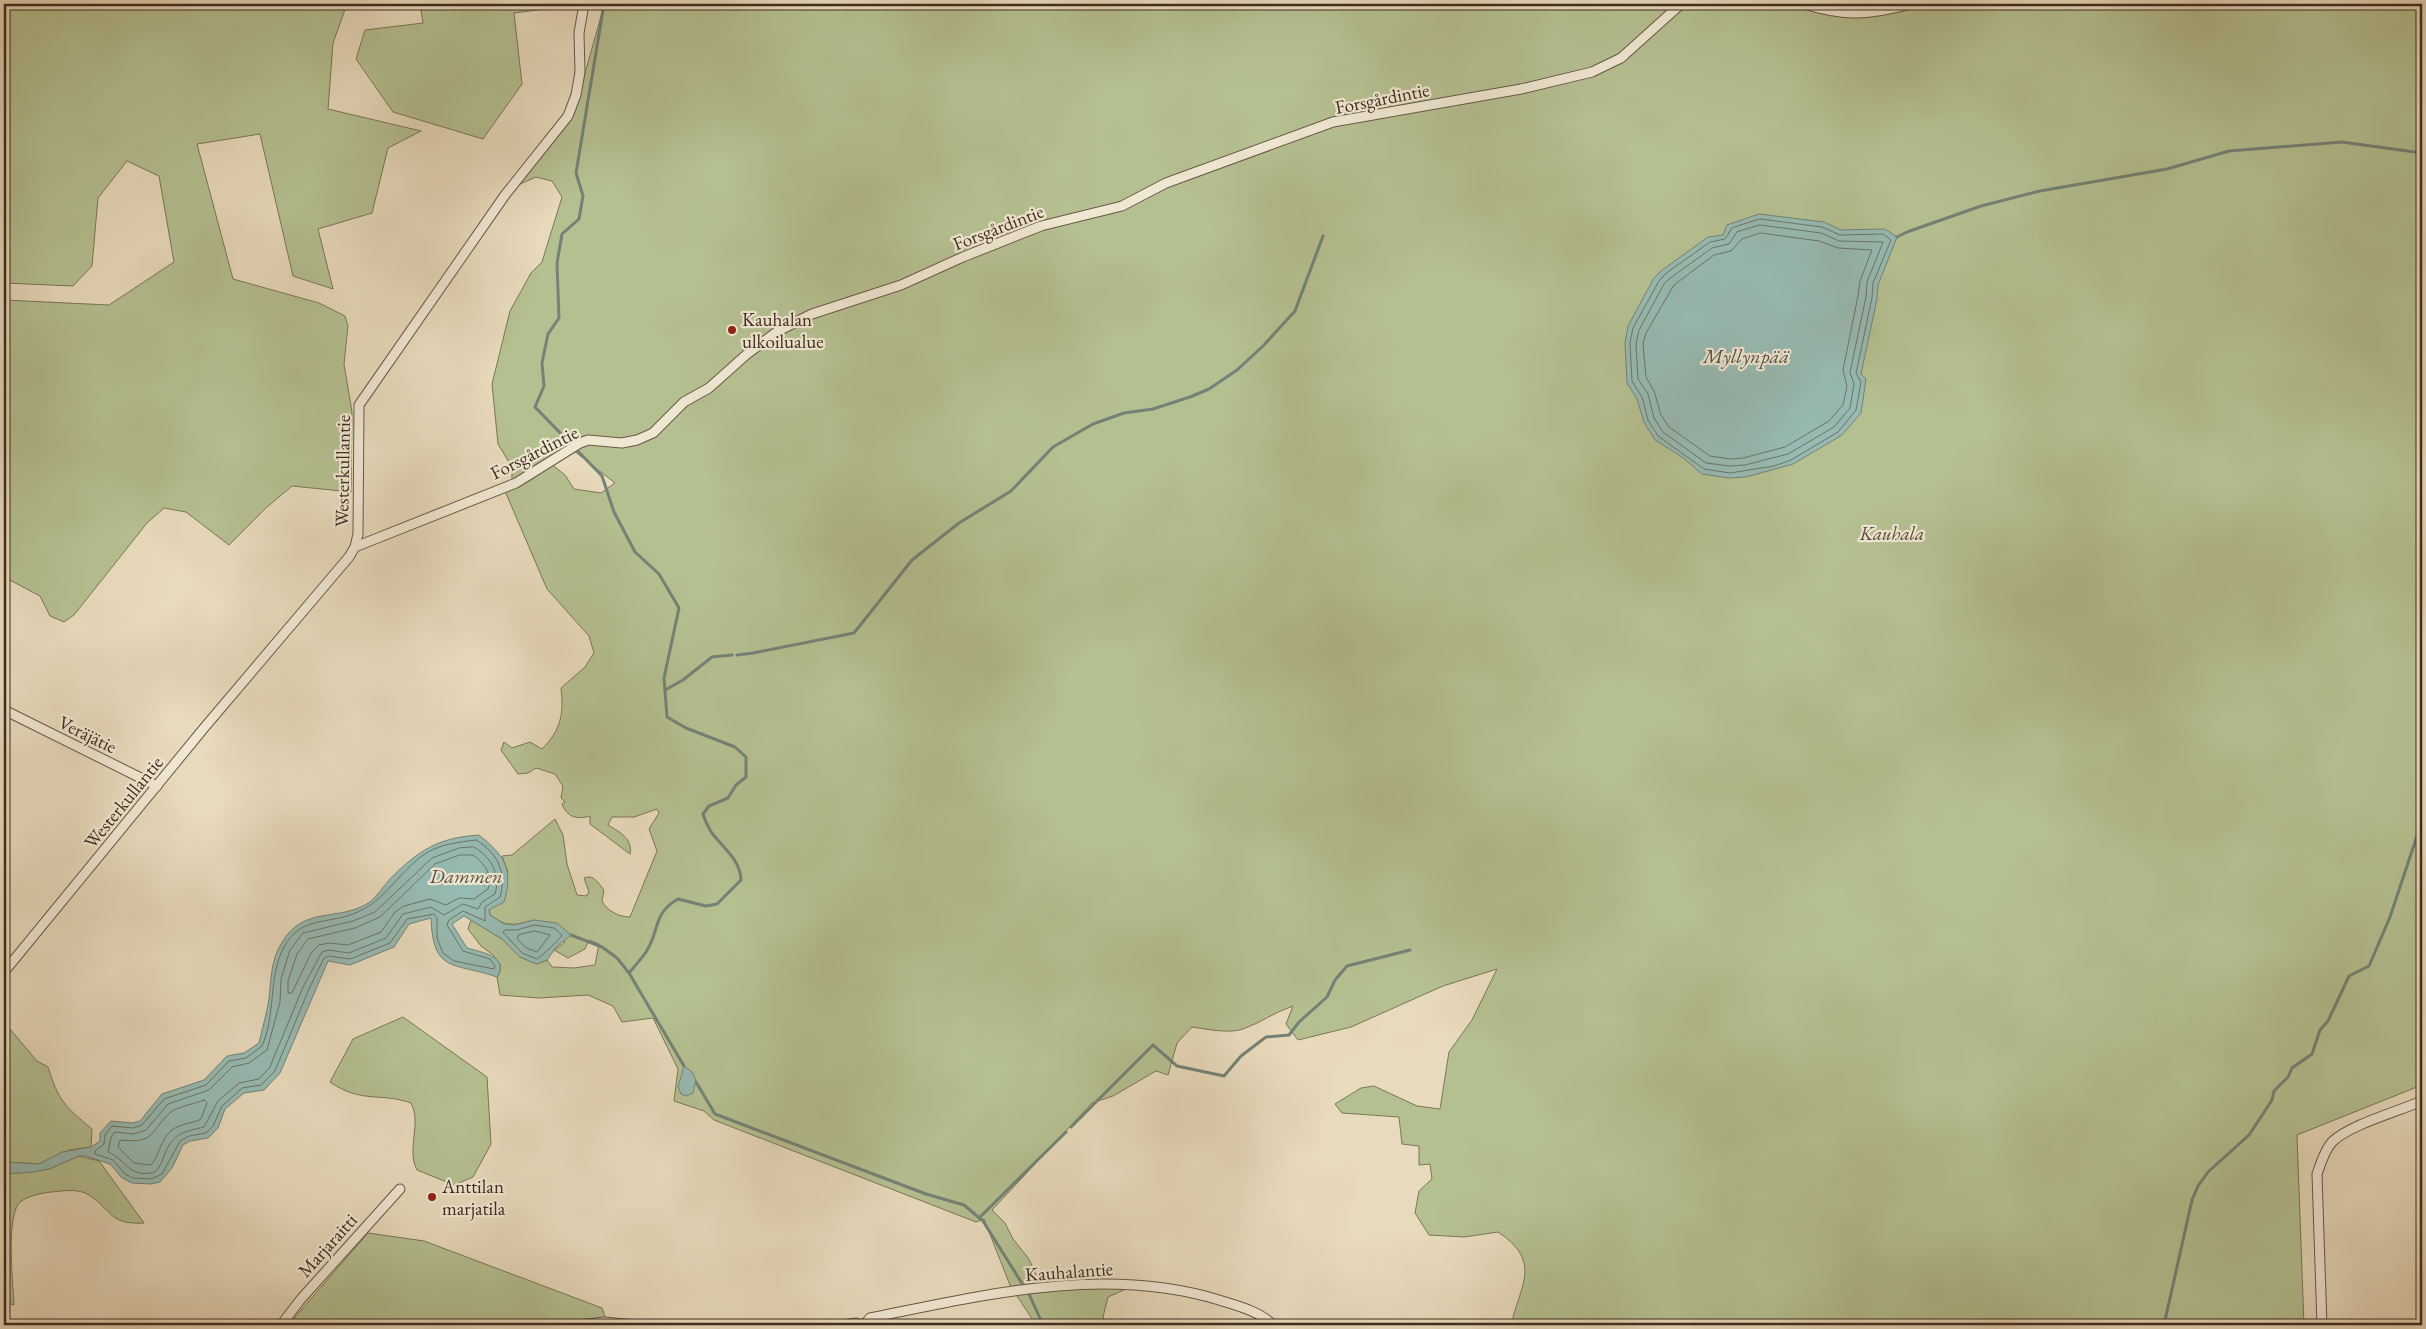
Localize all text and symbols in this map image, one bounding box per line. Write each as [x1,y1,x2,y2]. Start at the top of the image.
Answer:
street label: Forsgårdintie [1333,77,1431,120]
street label: Forsgårdintie [949,199,1047,256]
place label: Kauhalan ulkoilualue [742,307,824,354]
marker: Kauhalan ulkoilualue [726,324,738,336]
water label: Myllynpää [1702,343,1790,369]
street label: Westerkullantie [329,415,356,527]
street label: Forsgårdintie [486,420,582,485]
park label: Kauhala [1859,521,1924,546]
street label: Veräjätie [54,710,121,759]
street label: Westerkullantie [78,751,168,854]
water label: Dammen [429,863,502,889]
place label: Anttilan marjatila [441,1174,506,1221]
marker: Anttilan marjatila [426,1191,438,1203]
street label: Marjaraitti [292,1208,363,1283]
street label: Kauhalantie [1024,1256,1114,1287]

